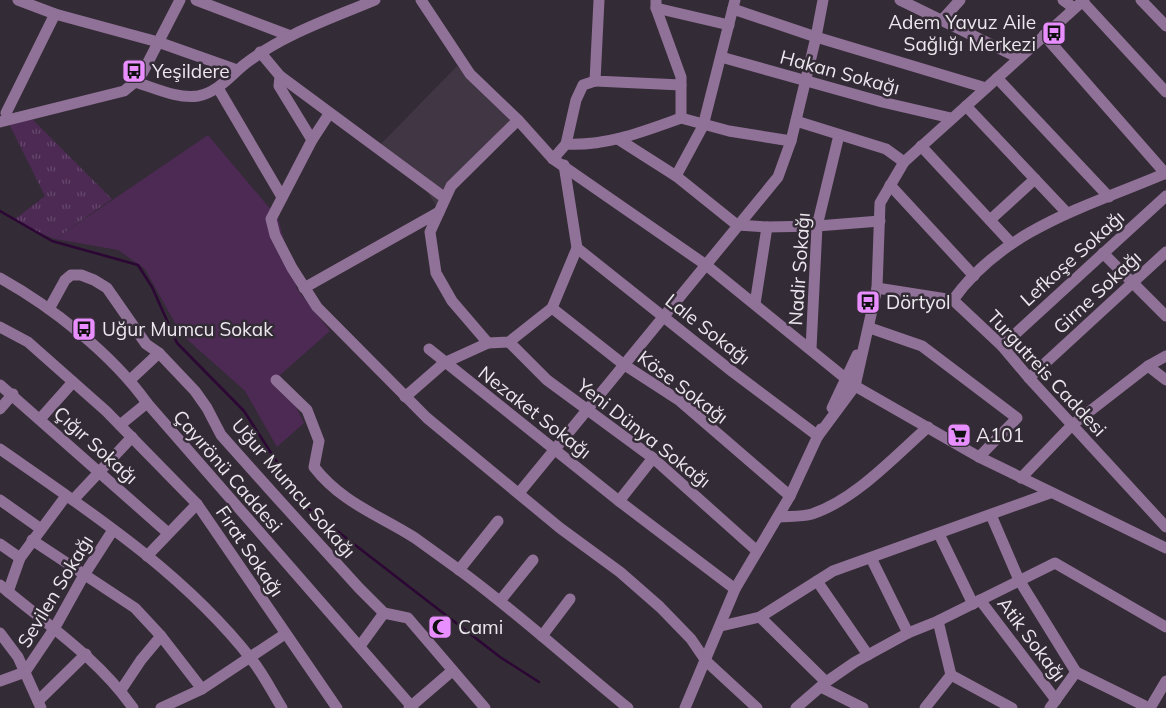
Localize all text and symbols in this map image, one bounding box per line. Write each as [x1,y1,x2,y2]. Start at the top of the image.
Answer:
place label: Adem Yavuz Aile Sağlığı Merkezi [888,10,1036,56]
bus stop icon: Adem Yavuz Aile Sağlığı Merkezi [1041,20,1067,46]
street label: Hakan Sokağı [778,45,902,99]
bus stop icon: Yeşildere [121,58,147,84]
place label: Yeşildere [151,59,230,83]
street label: Lefkoşe Sokağı [1015,205,1129,311]
street label: Nadir Sokağı [783,212,815,326]
street label: Girne Sokağı [1048,245,1146,339]
street label: Lale Sokağı [661,288,755,370]
bus stop icon: Dörtyol [855,289,881,315]
place label: Dörtyol [886,290,951,314]
street label: Turgutreis Caddesi [982,305,1112,441]
bus stop icon: Uğur Mumcu Sokak [71,316,97,342]
place label: Uğur Mumcu Sokak [102,317,273,341]
street label: Köse Sokağı [633,345,733,429]
street label: Nezaket Sokağı [474,360,596,464]
street label: Yeni Dünya Sokağı [572,373,716,493]
street label: Çığır Sokağı [49,401,143,489]
street label: Çayırönü Caddesi [168,405,288,537]
street label: Uğur Mumcu Sokağı [227,413,361,563]
supermarket icon: A101 [946,422,972,448]
place label: A101 [976,423,1024,447]
street label: Fırat Sokağı [211,501,289,601]
street label: Sevilen Sokağı [12,530,98,652]
street label: Atik Sokağı [993,592,1071,686]
mosque icon: Cami [427,614,453,640]
place label: Cami [458,615,503,639]

